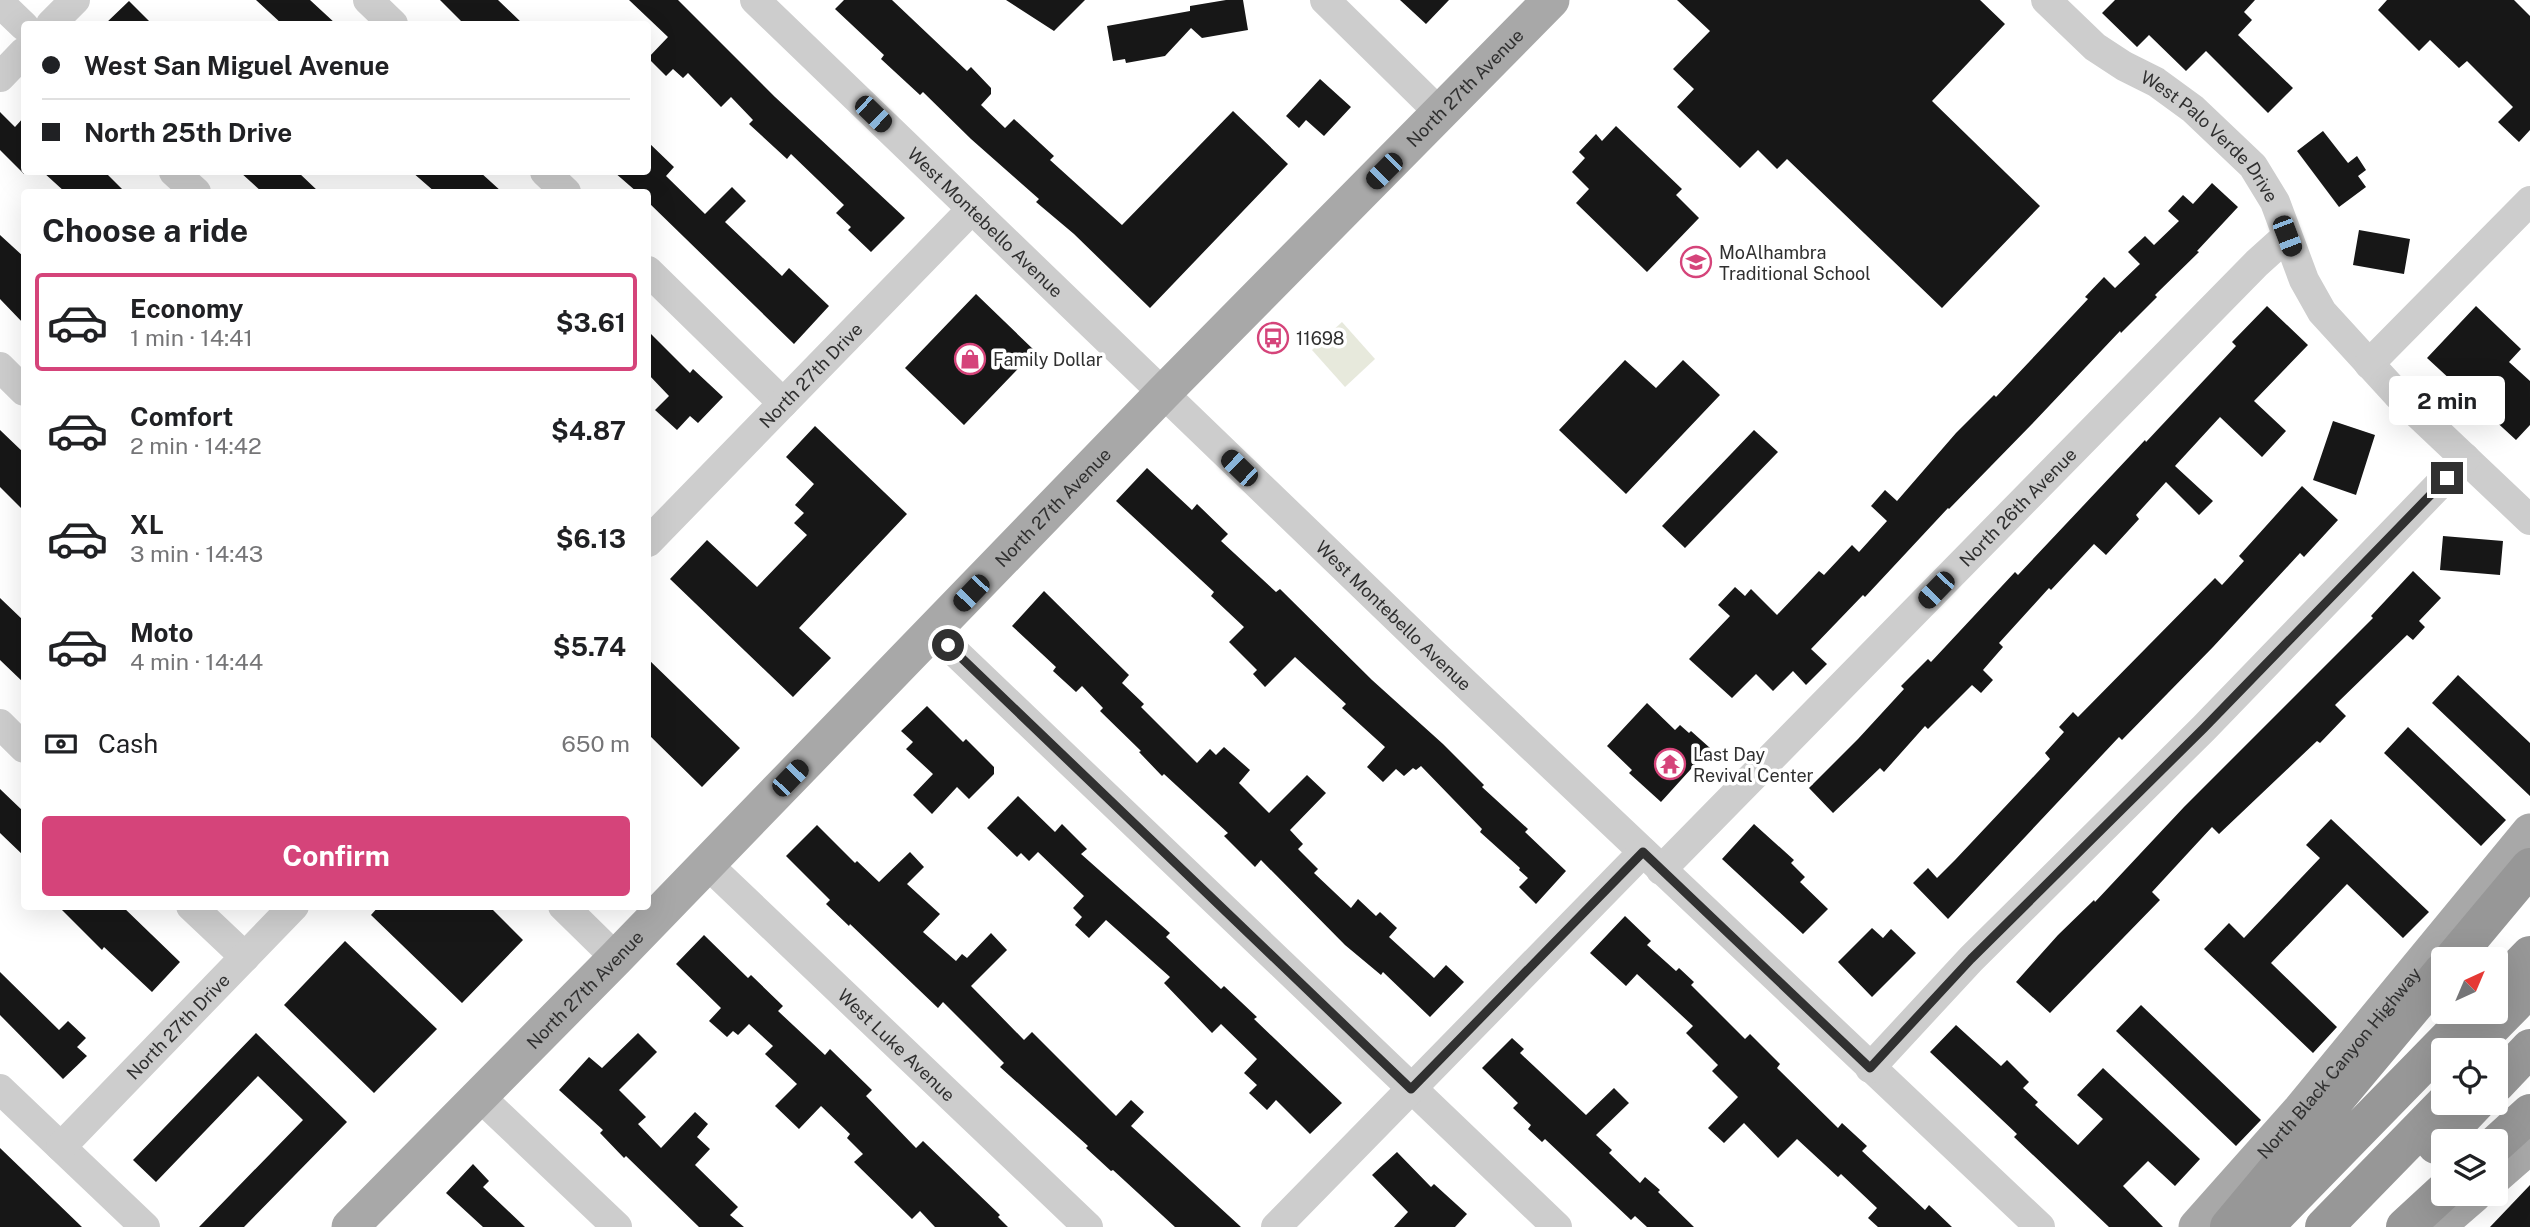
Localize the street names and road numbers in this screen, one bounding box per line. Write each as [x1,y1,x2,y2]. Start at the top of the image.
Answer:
street label: North 27th Avenue [1402,24,1527,151]
street label: West Palo Verde Drive [2138,66,2283,206]
street label: West Montebello Avenue [904,143,1067,301]
street label: North 27th Drive [755,318,866,432]
street label: North 27th Avenue [990,443,1115,571]
street label: North 26th Avenue [1955,443,2080,570]
street label: West Montebello Avenue [1312,536,1476,695]
street label: North 27th Avenue [522,926,647,1053]
street label: North Black Canyon Highway [2253,963,2425,1163]
street label: North 27th Drive [122,969,234,1083]
street label: West Luke Avenue [834,984,960,1105]

